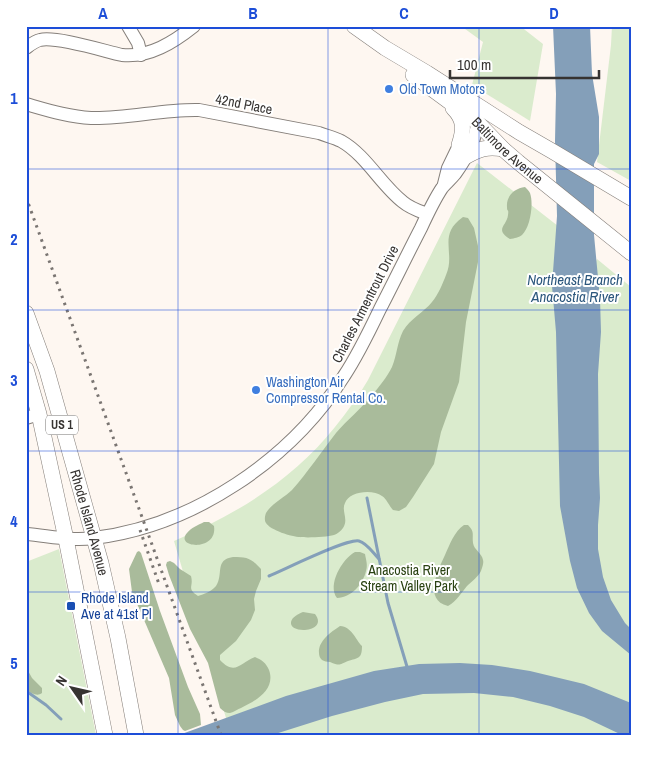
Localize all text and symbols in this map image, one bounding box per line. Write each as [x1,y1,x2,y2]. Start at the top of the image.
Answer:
text: A [98,2,108,24]
text: B [248,2,258,24]
text: C [399,2,409,24]
text: D [549,2,559,24]
scale bar [450,48,598,80]
text: 100 m [457,54,491,75]
place label: Old Town Motors [399,80,485,98]
marker: Old Town Motors [383,83,395,95]
text: 1 [10,87,18,109]
street label: 42nd Place [214,90,274,118]
street label: Baltimore Avenue [468,113,547,188]
text: 2 [10,228,18,250]
street label: Charles Armentrout Drive [328,242,402,366]
water label: Northeast Branch Anacostia River [527,269,623,307]
text: 3 [10,369,18,391]
place label: Washington Air Compressor Rental Co. [266,373,386,407]
marker: Washington Air Compressor Rental Co. [250,384,262,396]
road number: US 1 [46,416,78,434]
street label: Rhode Island Avenue [66,467,113,577]
text: 4 [10,510,18,532]
park label: Anacostia River Stream Valley Park [360,561,458,595]
place label: Rhode Island Ave at 41st Pl [80,589,152,623]
marker: Rhode Island Ave at 41st Pl [65,600,77,612]
text: 5 [10,652,18,674]
north arrow [48,664,98,714]
text: N [51,672,71,689]

